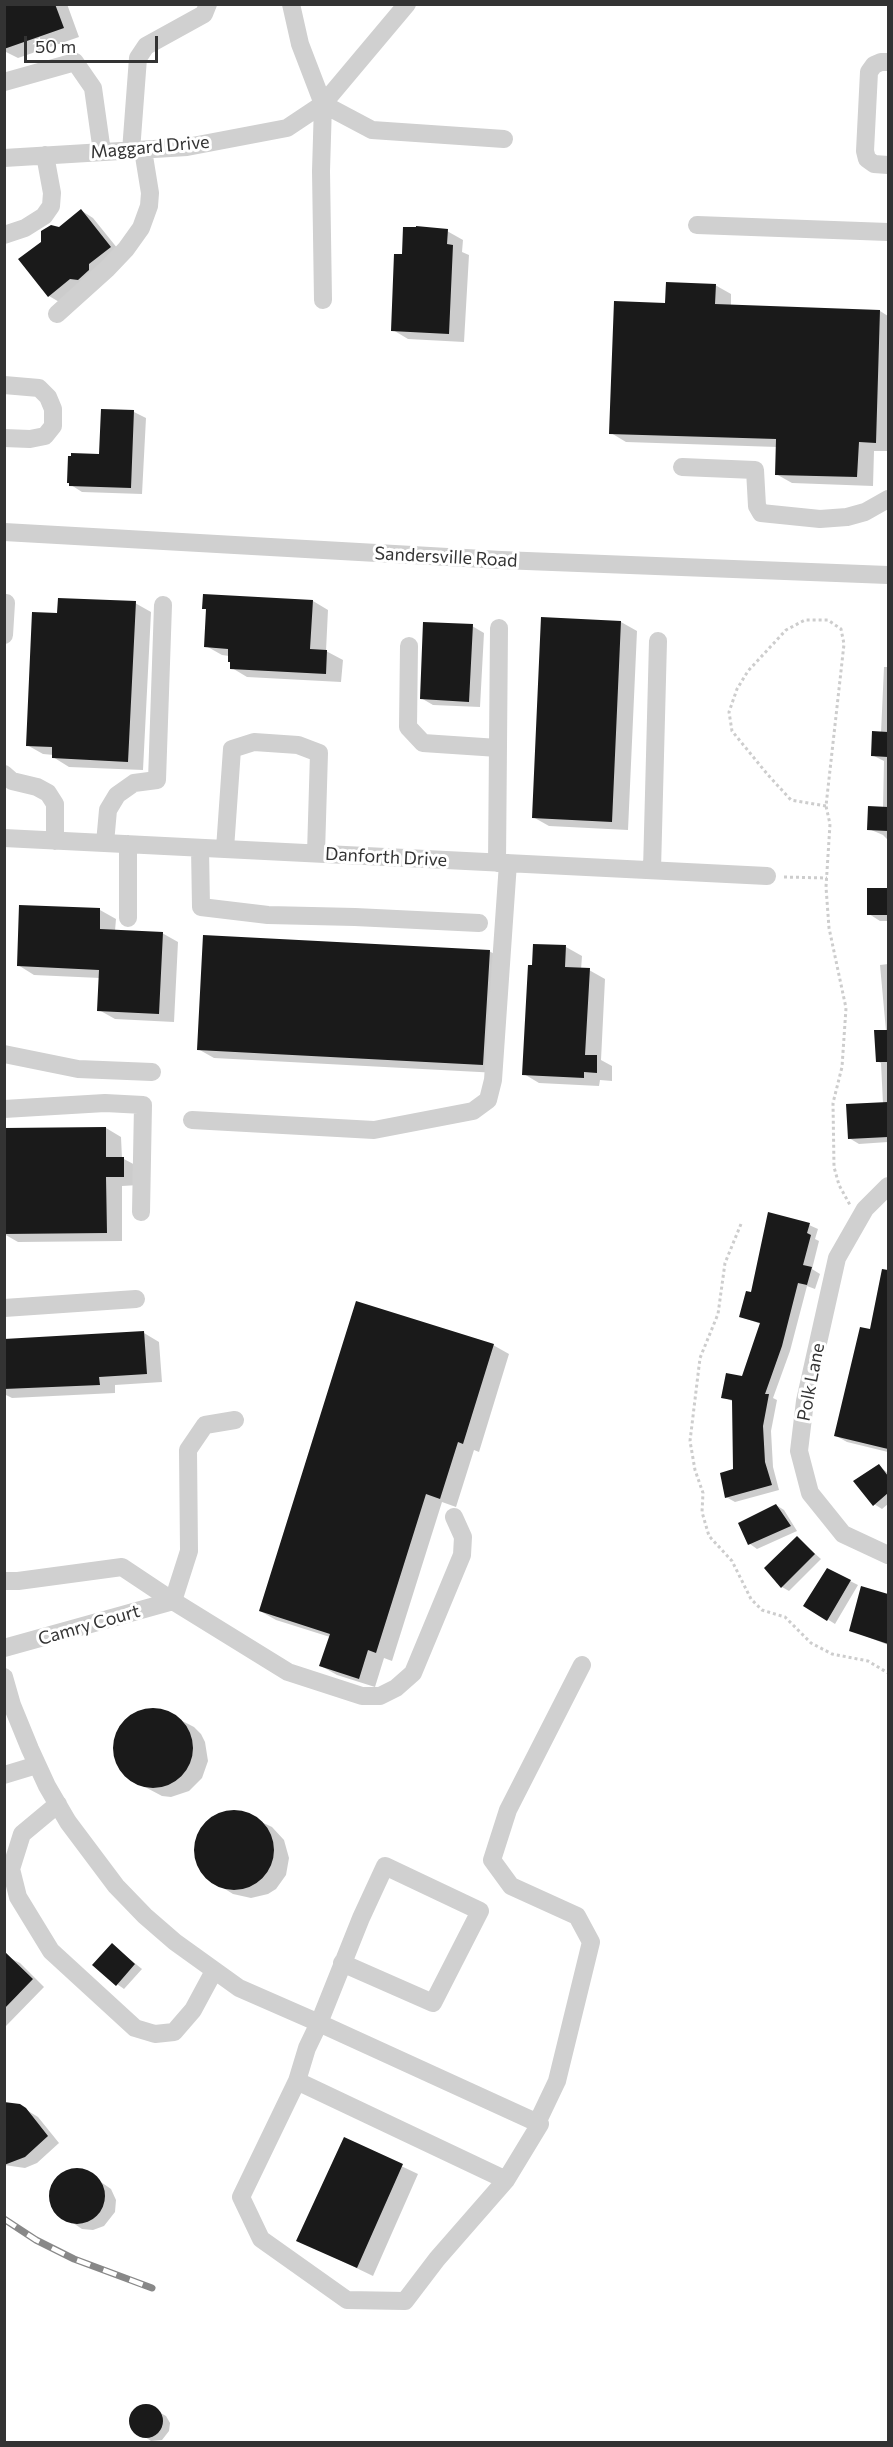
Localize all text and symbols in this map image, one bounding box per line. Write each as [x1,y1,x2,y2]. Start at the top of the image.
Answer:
scale bar [27,24,160,62]
text: 50 m [35,35,76,57]
street label: Maggard Drive [90,131,210,163]
street label: Sandersville Road [374,542,518,572]
street label: Danforth Drive [324,843,448,871]
street label: Polk Lane [793,1341,829,1423]
street label: Camry Court [36,1600,142,1650]

